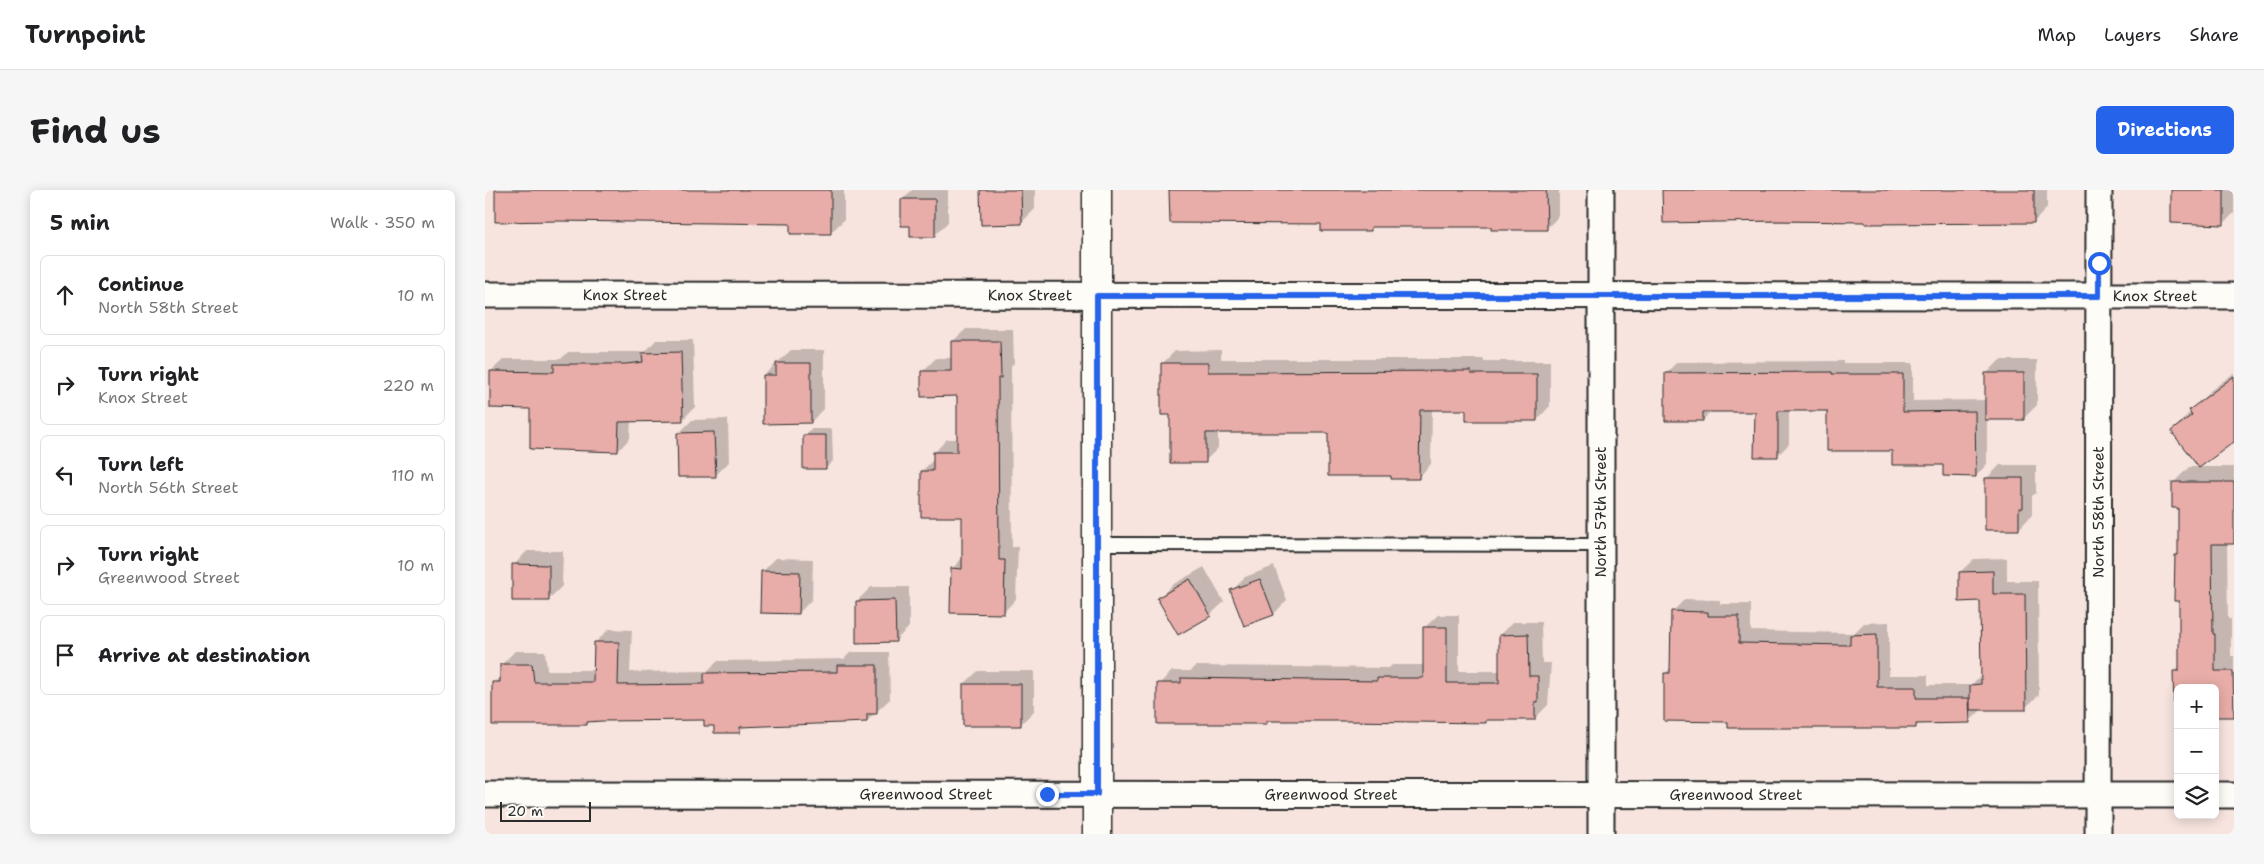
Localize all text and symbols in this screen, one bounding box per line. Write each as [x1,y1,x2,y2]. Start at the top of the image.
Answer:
text: Turnpoint [25,19,146,51]
text: Map [2038,23,2076,47]
text: Layers [2104,23,2161,47]
text: Share [2189,23,2239,47]
button: Directions [2096,106,2234,154]
text: Find us [30,107,161,154]
text: 5 min [50,209,110,237]
text: Walk · 350 m [330,212,435,233]
route start [2088,252,2111,275]
text: Continue [98,272,184,297]
icon: ahead [51,281,79,309]
text: 10 m [397,285,434,306]
street label: Knox Street [583,285,667,305]
street label: Knox Street [988,285,1072,305]
street label: Knox Street [2113,286,2197,306]
text: North 58th Street [98,297,238,318]
text: Turn right [98,362,199,387]
icon: right [51,371,79,399]
text: 220 m [382,375,434,396]
text: Knox Street [98,387,188,408]
street label: North 57th Street [1591,446,1611,578]
street label: North 58th Street [2088,446,2109,578]
text: Turn left [98,452,184,477]
icon: left [51,461,79,489]
text: 110 m [391,465,434,486]
text: North 56th Street [98,477,238,498]
text: Turn right [98,542,199,567]
icon: right [51,551,79,579]
text: 10 m [397,555,434,576]
text: Greenwood Street [98,567,240,588]
icon: arrive [51,641,79,669]
text: Arrive at destination [98,643,310,668]
map controls [2174,684,2219,819]
button: + [2174,684,2219,729]
button: − [2174,729,2219,774]
button: layers [2174,774,2219,819]
route end [1036,783,1059,806]
street label: Greenwood Street [859,784,993,804]
street label: Greenwood Street [1264,784,1398,805]
street label: Greenwood Street [1669,785,1803,805]
scale bar [500,799,591,822]
text: 20 m [507,802,543,820]

